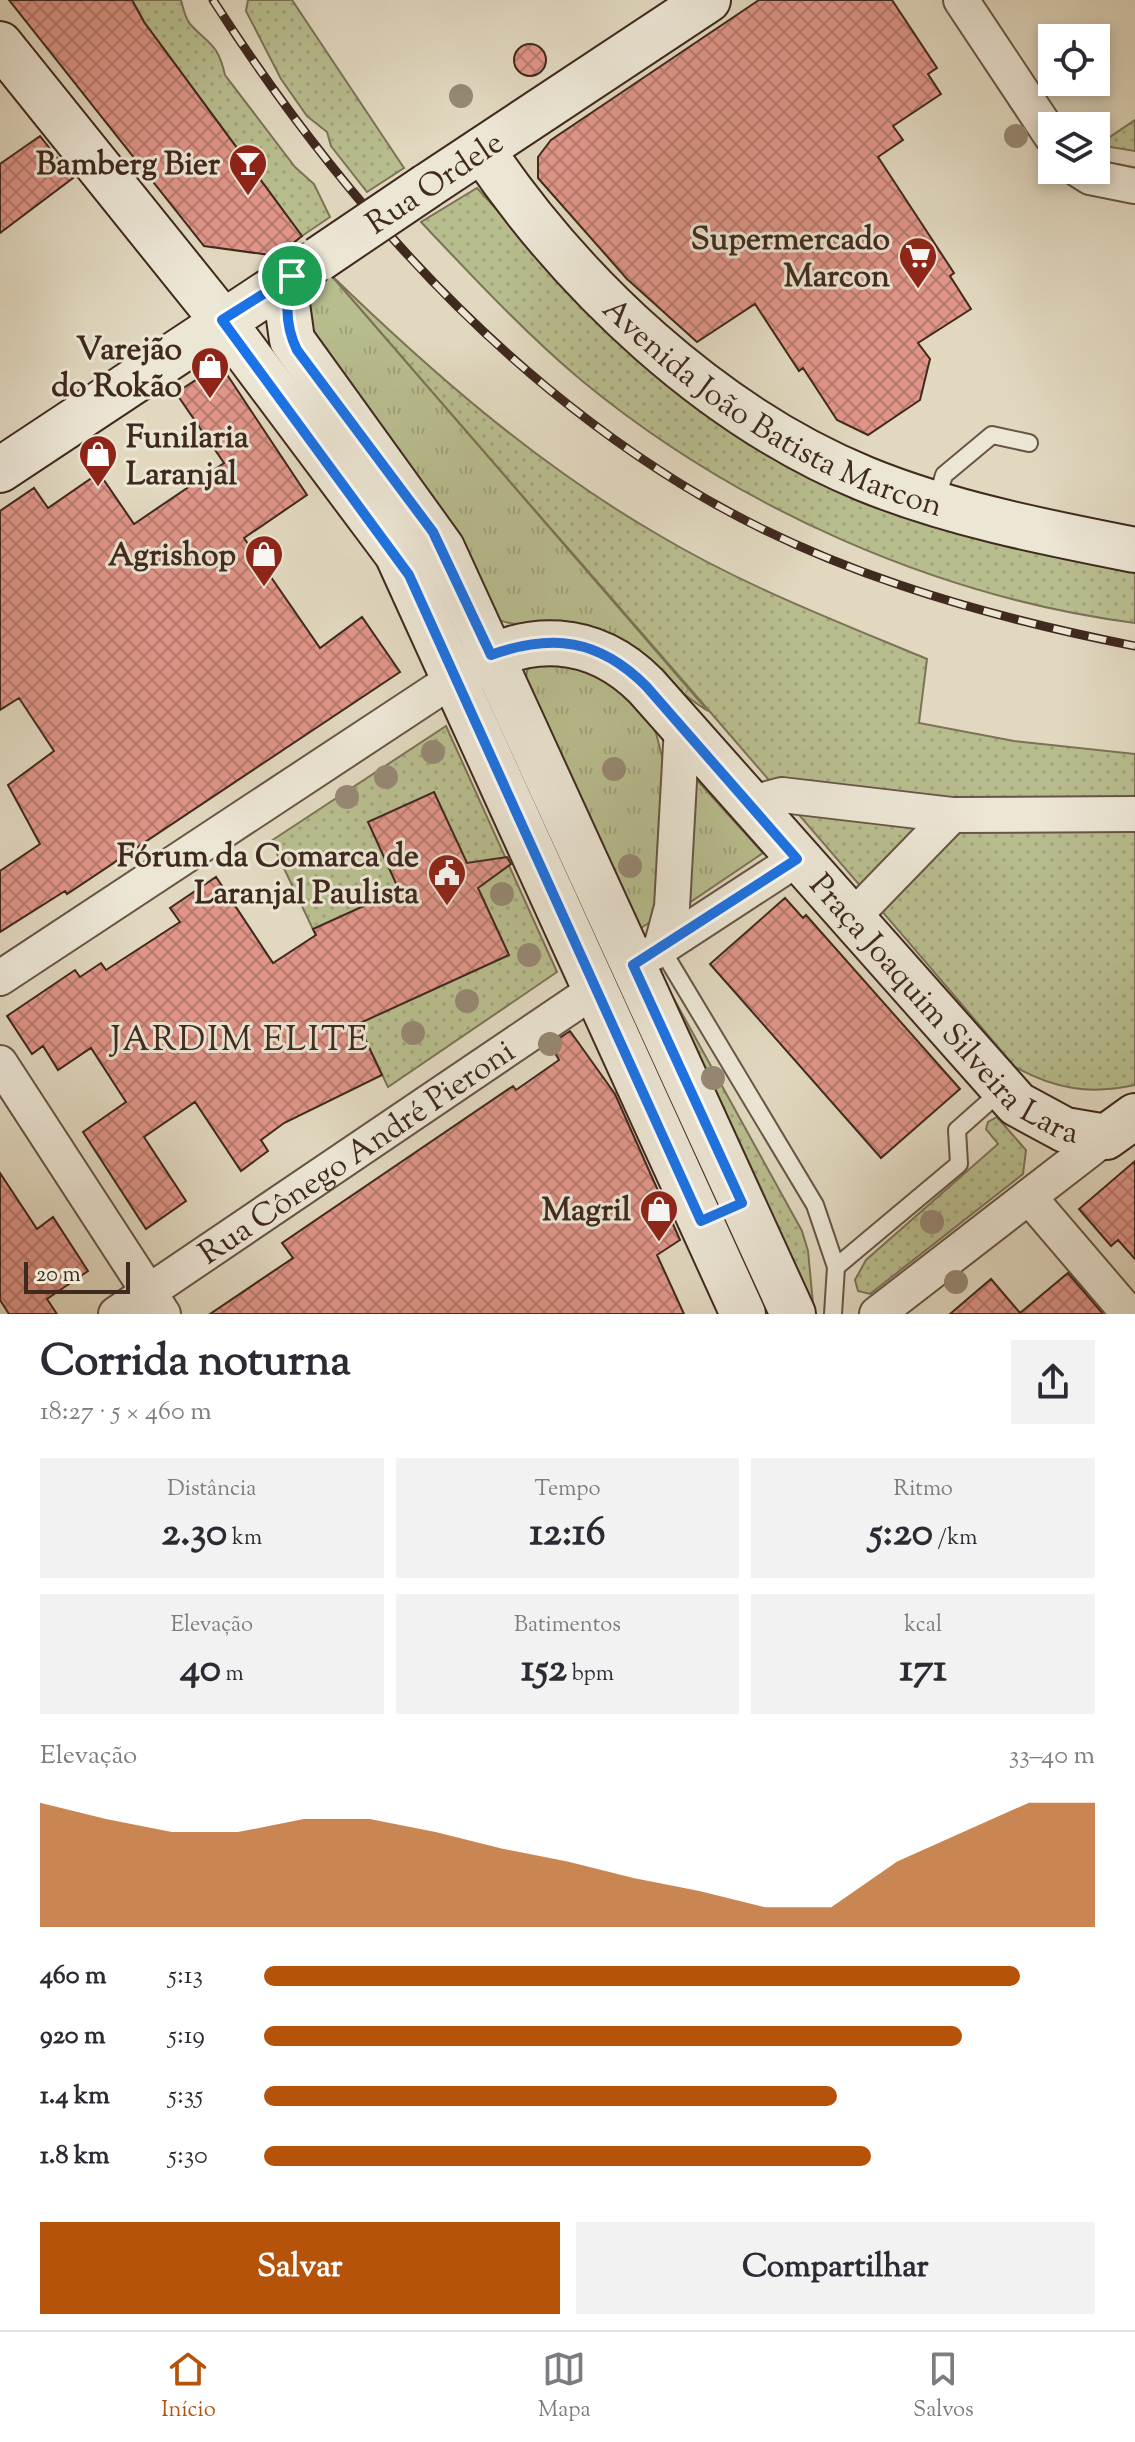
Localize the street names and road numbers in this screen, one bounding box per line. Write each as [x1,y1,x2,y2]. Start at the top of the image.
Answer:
street label: Rua Ordele [358,121,514,248]
street label: Avenida João Batista Marcon [591,288,948,531]
street label: Praça Joaquim Silveira Lara [797,865,1082,1158]
street label: Rua Cônego André Pieroni [191,1030,525,1277]

